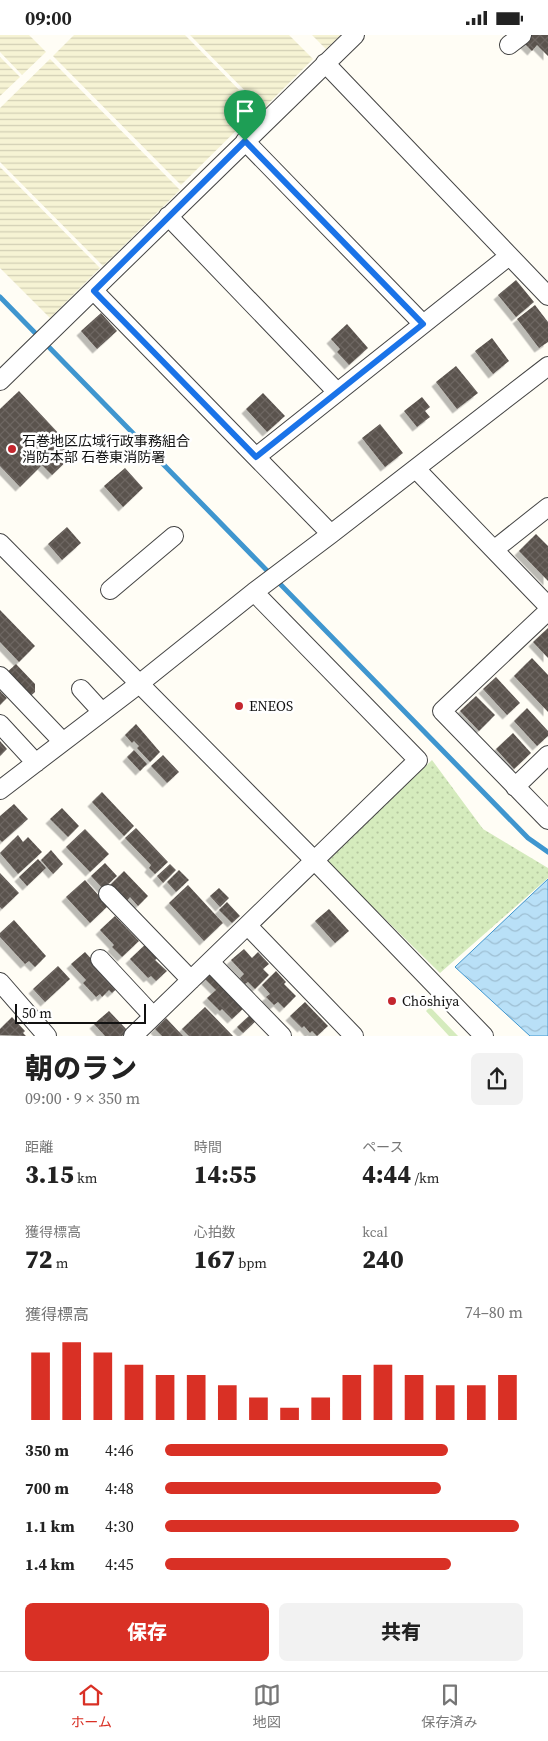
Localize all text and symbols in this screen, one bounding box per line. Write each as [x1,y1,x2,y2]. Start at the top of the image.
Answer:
text: 09:00 [25,5,72,31]
pin [224,90,266,141]
icon: arrive [231,97,259,125]
place label: 石巻地区広域行政事務組合 消防本部 石巻東消防署 [22,431,190,467]
marker: 石巻地区広域行政事務組合 消防本部 石巻東消防署 [6,443,18,455]
place label: ENEOS [249,696,293,716]
marker: ENEOS [233,700,245,712]
place label: Chōshiya [402,991,460,1011]
marker: Chōshiya [386,995,398,1007]
scale bar [15,1001,146,1024]
text: 50 m [22,1003,52,1023]
text: 朝のラン [25,1049,137,1087]
button: share [471,1053,523,1105]
text: 09:00 · 9 × 350 m [25,1087,140,1109]
text: 距離 [25,1137,53,1157]
text: 時間 [194,1137,222,1157]
text: ペース [362,1137,404,1157]
text: 3.15 [25,1157,74,1191]
text: 14:55 [194,1157,256,1191]
text: 4:44 [362,1157,411,1191]
text: km [74,1168,97,1188]
text: /km [411,1168,439,1188]
text: 獲得標高 [25,1222,81,1242]
text: 心拍数 [194,1222,236,1242]
text: kcal [362,1222,388,1242]
text: 72 [25,1242,53,1276]
text: 167 [194,1242,235,1276]
text: 240 [362,1242,404,1276]
text: m [53,1253,68,1273]
text: bpm [235,1253,267,1273]
text: 74–80 m [465,1301,523,1323]
text: 獲得標高 [25,1303,89,1325]
text: 350 m [25,1439,69,1461]
text: 4:46 [105,1439,134,1461]
text: 700 m [25,1477,69,1499]
text: 4:48 [105,1477,134,1499]
text: 1.1 km [25,1515,75,1537]
text: 4:30 [105,1515,134,1537]
text: 1.4 km [25,1553,75,1575]
text: 4:45 [105,1553,134,1575]
button: 保存 [25,1603,269,1661]
button: 共有 [279,1603,523,1661]
tab: ホーム [70,1681,112,1732]
tab: 地図 [253,1681,281,1732]
tab: 保存済み [422,1681,478,1732]

